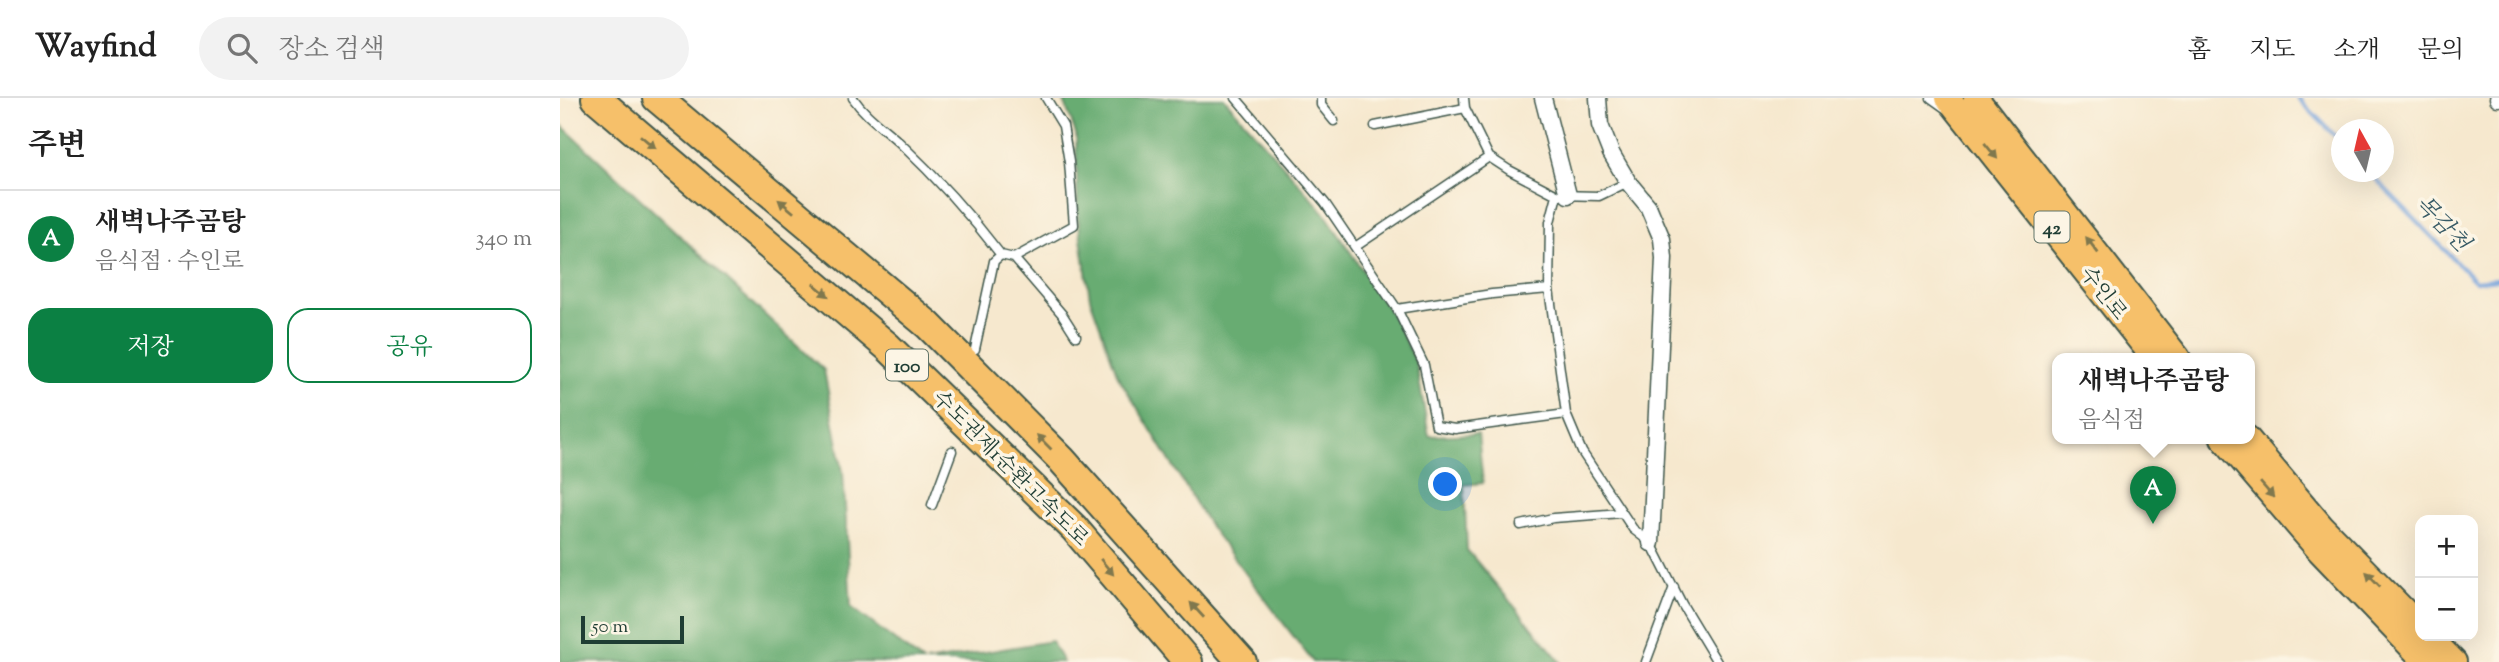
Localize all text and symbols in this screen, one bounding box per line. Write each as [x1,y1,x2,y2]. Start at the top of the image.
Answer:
search box [199,17,689,80]
text: Wayfind [35,24,157,72]
icon: search [223,29,261,67]
text: 장소 검색 [279,32,385,69]
text: 홈 [2188,34,2211,68]
text: 지도 [2249,34,2295,68]
text: 소개 [2333,34,2380,68]
text: 문의 [2418,34,2464,68]
north arrow [2331,119,2394,182]
text: 주변 [28,125,86,168]
one-way arrow [639,134,656,149]
one-way arrow [1983,142,1998,160]
water label: 목감천 [2406,189,2477,261]
one-way arrow [777,198,795,214]
text: 새벽나주곰탕 [95,205,246,242]
road number: 42 [2034,211,2070,242]
text: A [42,223,60,256]
text: 340 m [475,223,532,256]
one-way arrow [2085,236,2099,254]
text: 음식점 · 수인로 [95,246,244,279]
street label: 수인로 [2072,261,2133,327]
one-way arrow [812,282,830,298]
button: 저장 [28,308,273,383]
button: 공유 [287,308,532,383]
road number: 100 [886,350,928,380]
popup [2052,353,2255,444]
text: 새벽나주곰탕 [2078,364,2229,401]
street label: 수도권제1순환고속도로 [925,385,1094,554]
text: 음식점 [2078,405,2145,438]
one-way arrow [1037,434,1053,451]
pin: A [2130,466,2176,524]
your location [1428,467,1462,501]
one-way arrow [2259,482,2274,499]
map controls [2415,515,2478,641]
button: + [2415,515,2478,578]
one-way arrow [1099,558,1115,576]
one-way arrow [2364,570,2381,587]
button: − [2415,578,2478,641]
one-way arrow [1190,602,1206,619]
scale bar [581,613,684,645]
text: 50 m [592,614,628,641]

